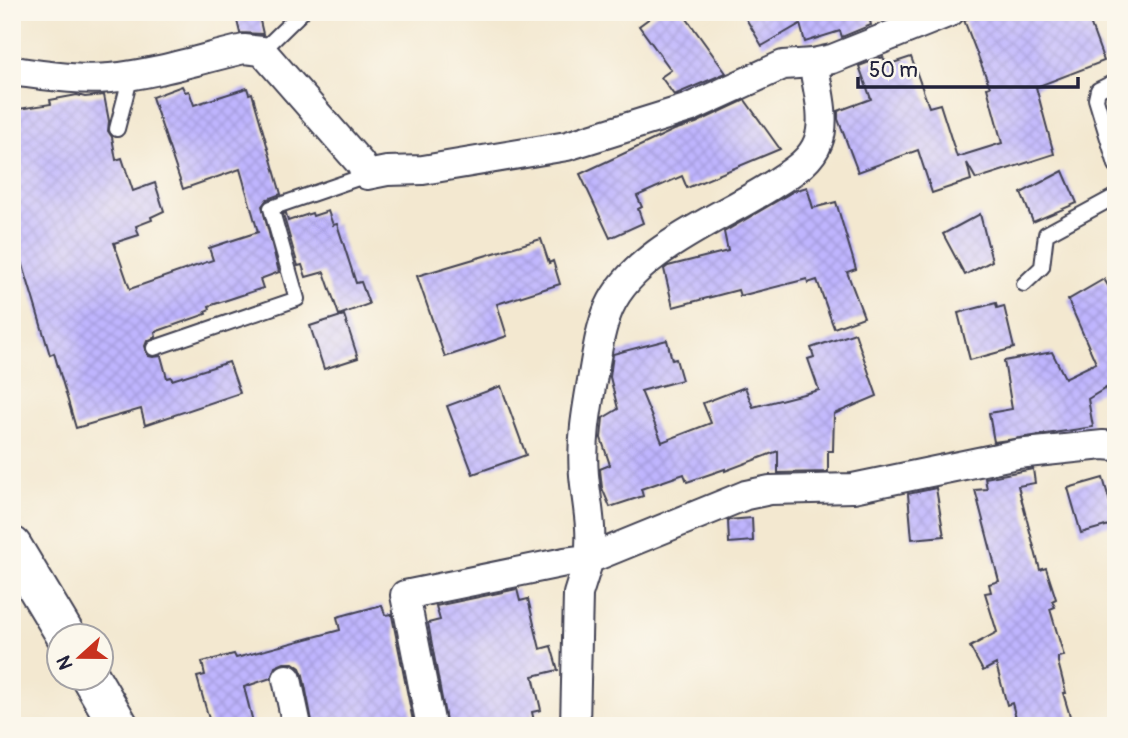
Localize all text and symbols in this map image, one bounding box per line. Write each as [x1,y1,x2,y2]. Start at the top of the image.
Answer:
scale bar [858,46,1079,90]
text: 50 m [869,57,918,84]
north arrow [46,622,116,692]
text: N [52,652,79,673]

